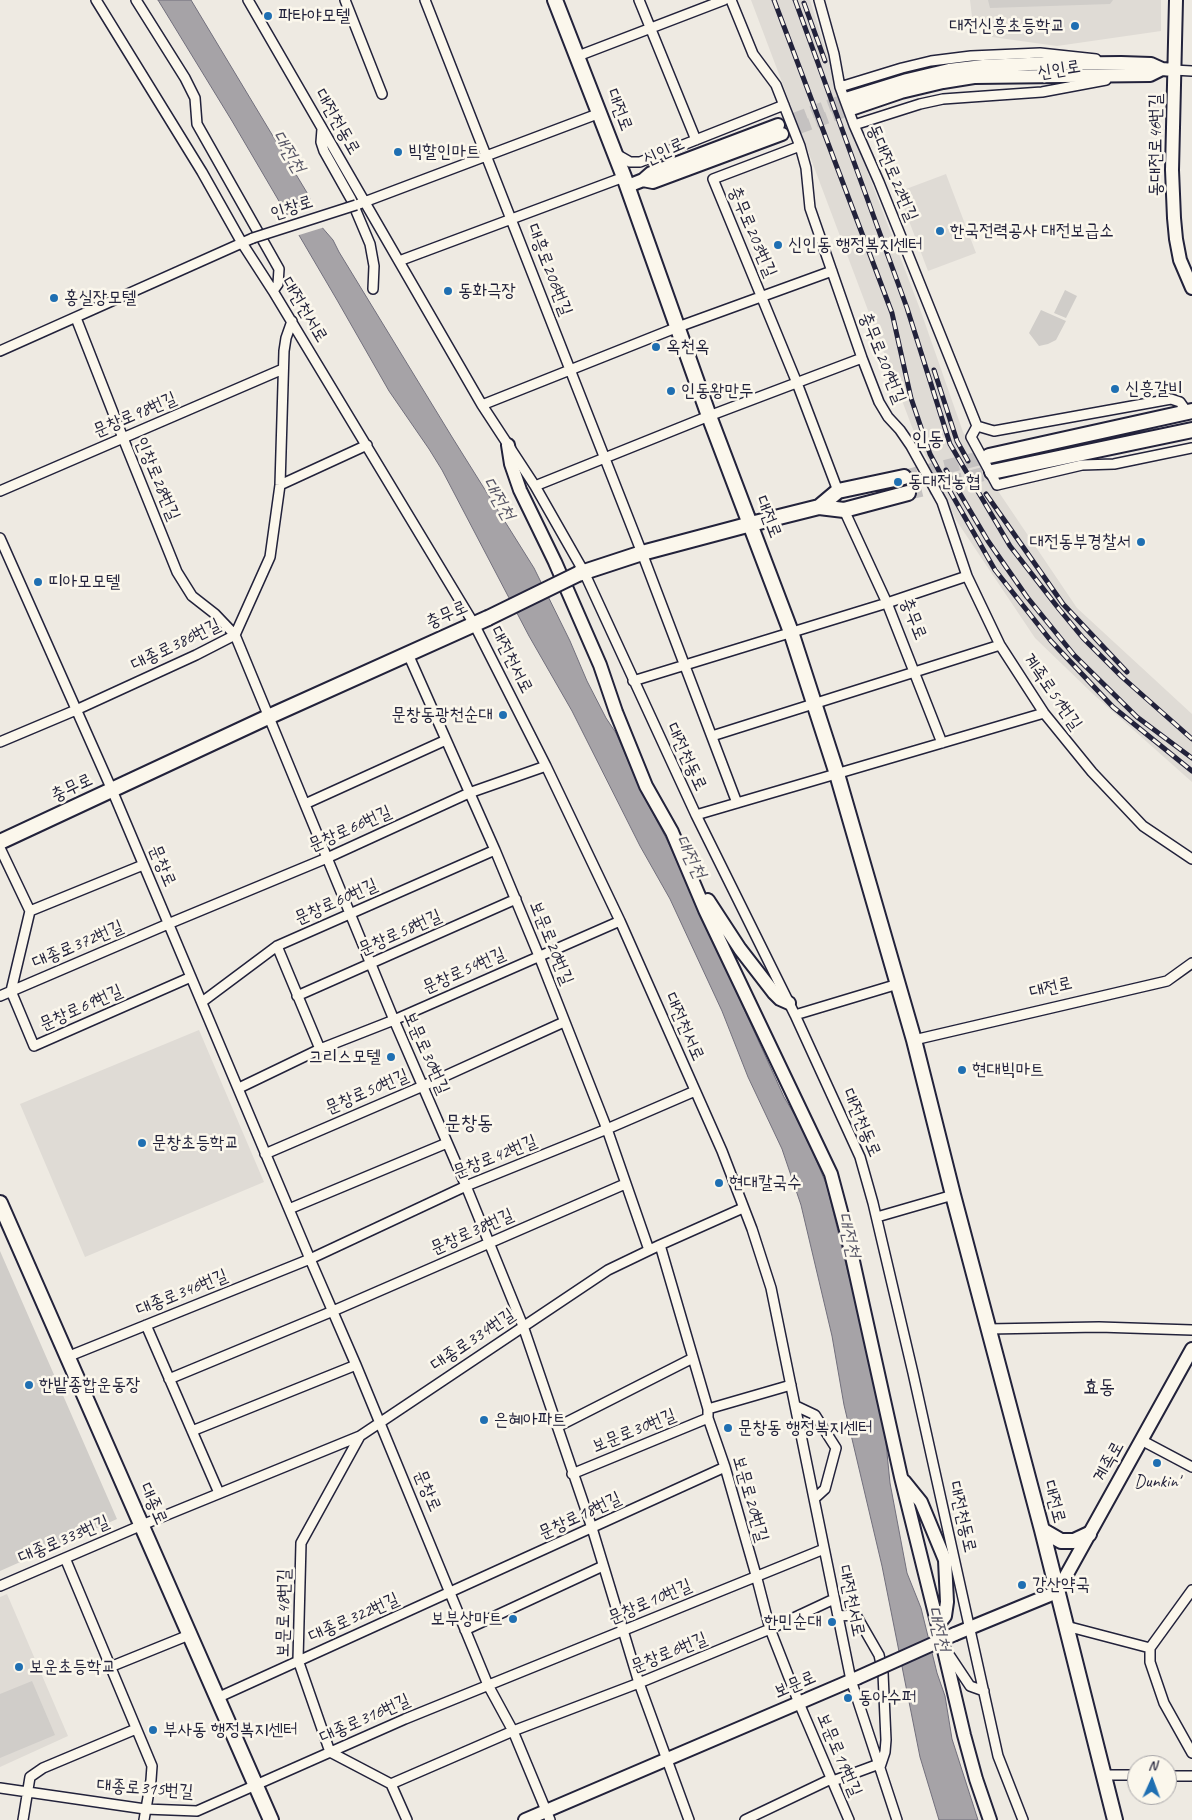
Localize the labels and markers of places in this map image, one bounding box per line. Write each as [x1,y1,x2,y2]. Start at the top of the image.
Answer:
place label: 파타야모텔 [278,5,350,27]
marker: 파타야모텔 [262,10,274,22]
place label: 대전신흥초등학교 [949,15,1065,37]
marker: 대전신흥초등학교 [1069,20,1081,32]
place label: 빅할인마트 [408,141,480,163]
marker: 빅할인마트 [392,146,404,158]
place label: 한국전력공사 대전보급소 [950,220,1114,242]
marker: 한국전력공사 대전보급소 [934,225,946,237]
place label: 신인동 행정복지센터 [788,234,923,256]
marker: 신인동 행정복지센터 [772,239,784,251]
place label: 동화극장 [458,280,516,302]
marker: 동화극장 [442,285,454,297]
place label: 홍실장모텔 [64,287,136,309]
marker: 홍실장모텔 [48,292,60,304]
place label: 옥천옥 [666,336,709,358]
marker: 옥천옥 [650,341,662,353]
place label: 신흥갈비 [1125,378,1183,400]
place label: 인동왕만두 [681,380,753,402]
marker: 신흥갈비 [1109,383,1121,395]
marker: 인동왕만두 [665,385,677,397]
place label: 동대전농협 [908,471,980,493]
marker: 동대전농협 [892,476,904,488]
place label: 대전동부경찰서 [1030,531,1131,553]
marker: 대전동부경찰서 [1135,536,1147,548]
place label: 띠아모모텔 [48,571,120,593]
marker: 띠아모모텔 [32,576,44,588]
place label: 문창동광천순대 [392,704,493,726]
marker: 문창동광천순대 [497,709,509,721]
place label: 그리스모텔 [309,1046,381,1068]
marker: 그리스모텔 [385,1051,397,1063]
place label: 현대빅마트 [972,1059,1044,1081]
marker: 현대빅마트 [956,1064,968,1076]
place label: 문창초등학교 [152,1132,239,1154]
marker: 문창초등학교 [136,1137,148,1149]
place label: 현대칼국수 [729,1172,801,1194]
marker: 현대칼국수 [713,1177,725,1189]
place label: 한밭종합운동장 [39,1374,140,1396]
marker: 한밭종합운동장 [23,1379,35,1391]
place label: 은혜아파트 [494,1409,566,1431]
marker: 은혜아파트 [478,1414,490,1426]
place label: 문창동 행정복지센터 [738,1417,873,1439]
marker: 문창동 행정복지센터 [722,1422,734,1434]
marker: Dunkin' [1151,1457,1163,1469]
place label: Dunkin' [1134,1471,1180,1493]
place label: 강산약국 [1032,1574,1090,1596]
marker: 강산약국 [1016,1579,1028,1591]
place label: 보부상마트 [431,1608,503,1630]
place label: 한민순대 [764,1611,822,1633]
marker: 보부상마트 [507,1613,519,1625]
marker: 한민순대 [826,1616,838,1628]
place label: 보운초등학교 [29,1656,116,1678]
marker: 보운초등학교 [13,1661,25,1673]
place label: 동아수퍼 [858,1687,916,1709]
marker: 동아수퍼 [842,1692,854,1704]
place label: 부사동 행정복지센터 [163,1719,298,1741]
marker: 부사동 행정복지센터 [147,1724,159,1736]

